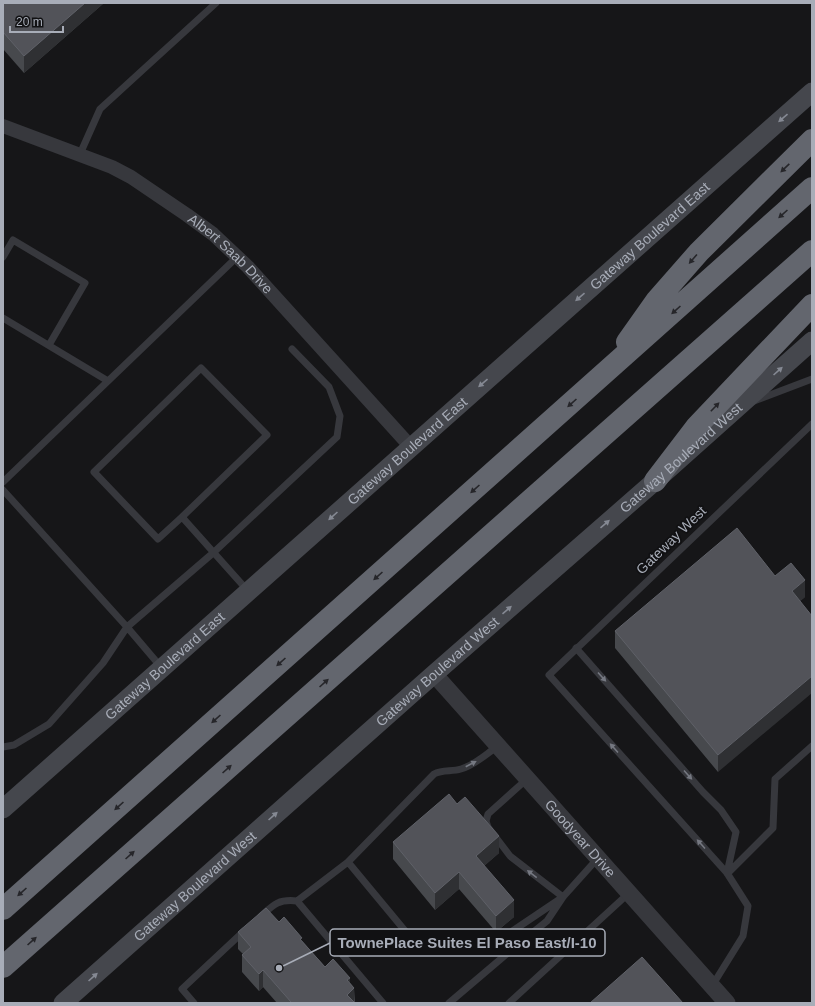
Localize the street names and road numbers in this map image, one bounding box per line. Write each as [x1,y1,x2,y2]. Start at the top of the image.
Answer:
street label: Gateway Boulevard East [587,179,713,293]
street label: Albert Saab Drive [185,211,276,297]
street label: Gateway Boulevard East [344,394,470,508]
street label: Gateway Boulevard West [616,399,745,516]
street label: Gateway West [633,503,709,577]
street label: Gateway Boulevard East [102,609,228,723]
street label: Gateway Boulevard West [373,613,502,730]
street label: Goodyear Drive [542,796,619,880]
street label: Gateway Boulevard West [130,828,259,945]

